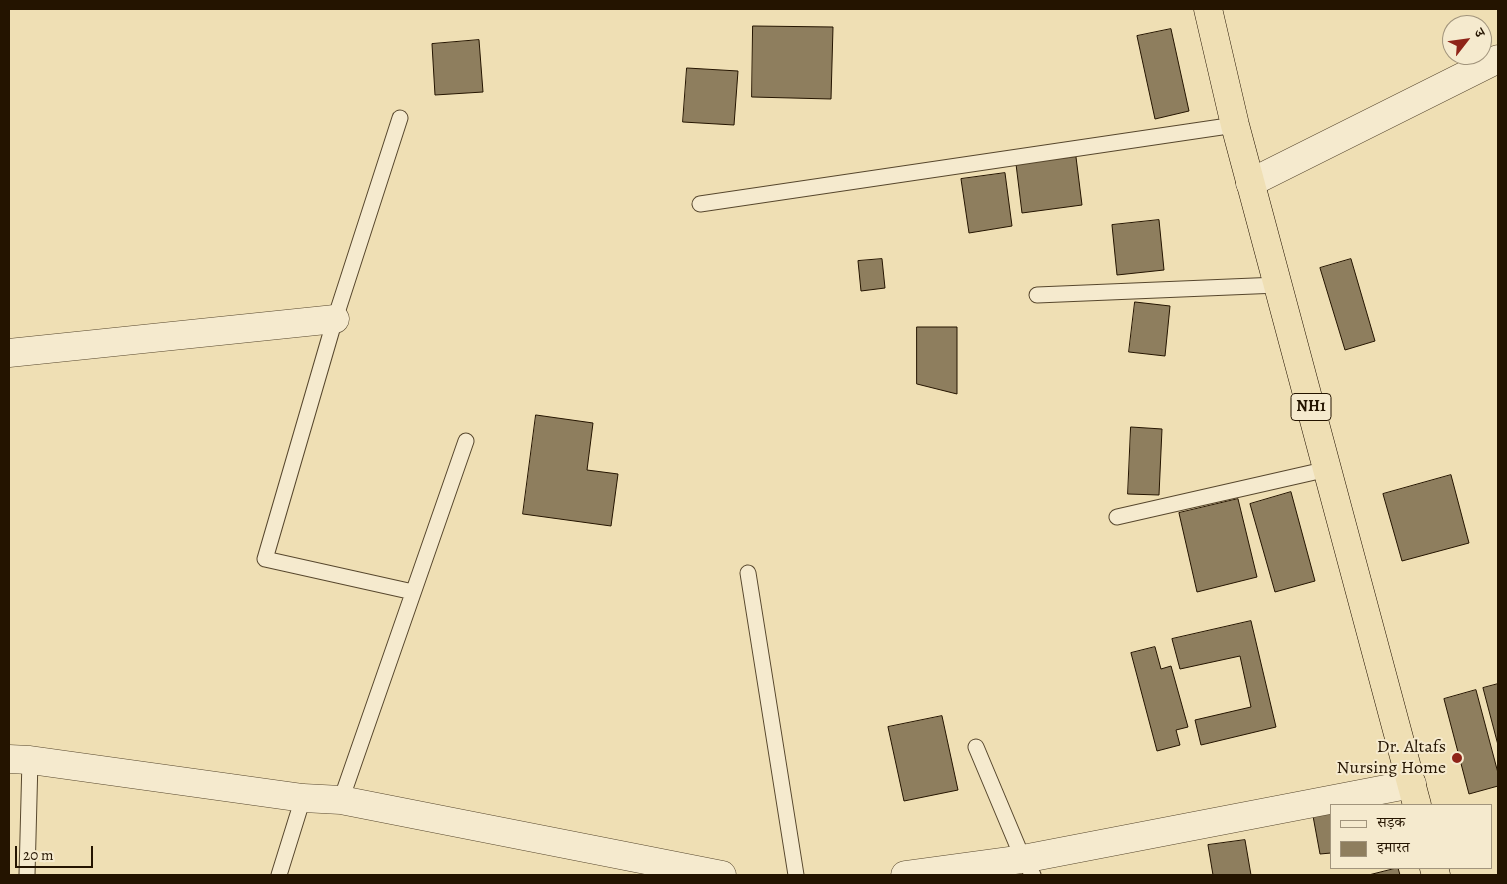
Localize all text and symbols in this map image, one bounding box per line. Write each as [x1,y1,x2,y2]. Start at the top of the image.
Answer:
north arrow [1442,15,1492,65]
text: उ [1470,25,1490,41]
road number: NH1 [1291,394,1331,421]
place label: Dr. Altafs Nursing Home [1336,737,1446,780]
marker: Dr. Altafs Nursing Home [1450,751,1464,765]
legend [1330,804,1492,869]
text: सड़क [1377,812,1405,832]
scale bar [18,836,95,868]
text: इमारत [1377,837,1410,857]
text: 20 m [23,845,54,865]

